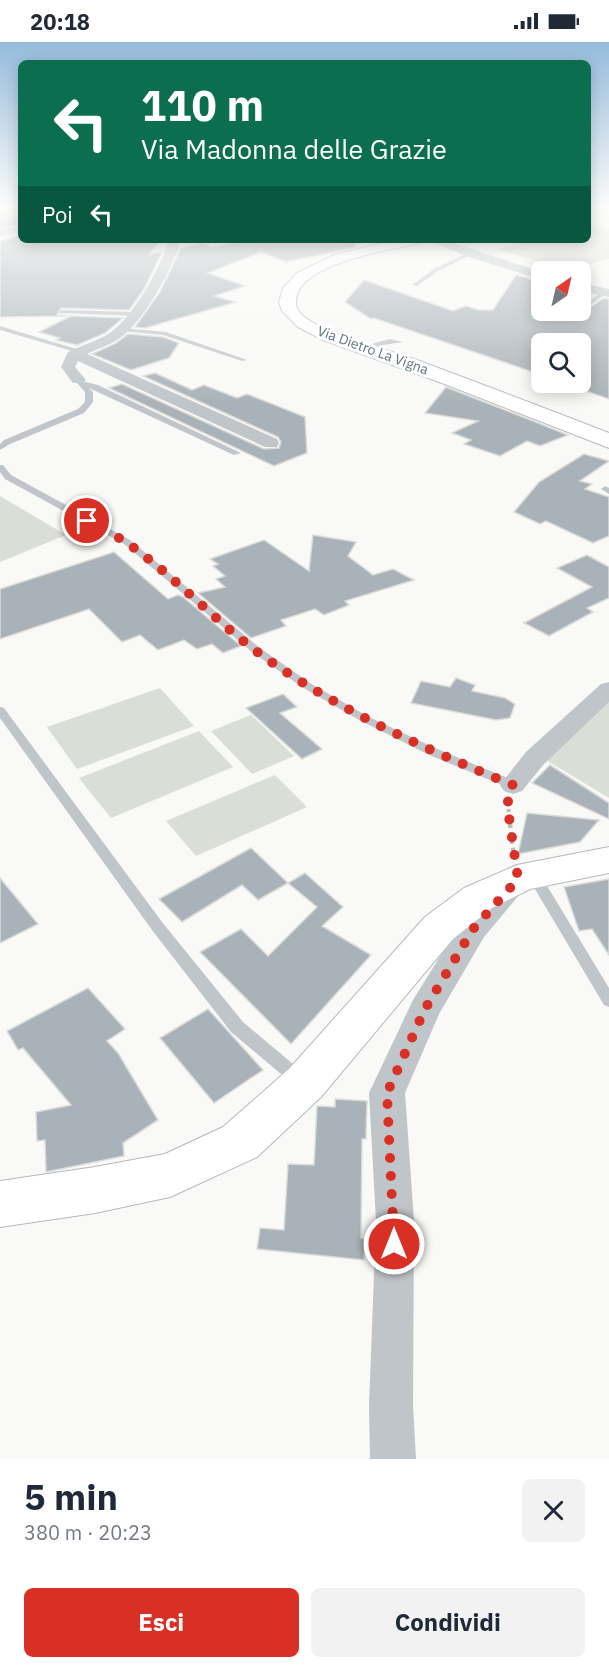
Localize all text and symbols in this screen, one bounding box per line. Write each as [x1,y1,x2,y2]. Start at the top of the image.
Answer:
text: 20:18 [30,7,90,36]
text: 110 m [141,78,264,133]
icon: left [42,84,120,162]
text: Via Madonna delle Grazie [141,131,447,166]
icon: left [85,198,118,231]
text: Poi [42,200,73,229]
north arrow [531,261,591,321]
map controls [531,261,591,393]
street label: Via Dietro La Vigna [315,322,432,379]
button: search [531,333,591,393]
pin [61,495,112,546]
icon: arrive [70,504,103,537]
position arrow [362,1212,426,1276]
text: 5 min [24,1473,118,1520]
button: close [522,1479,585,1542]
text: 380 m · 20:23 [24,1519,152,1546]
button: Esci [24,1588,299,1657]
button: Condividi [311,1588,585,1657]

